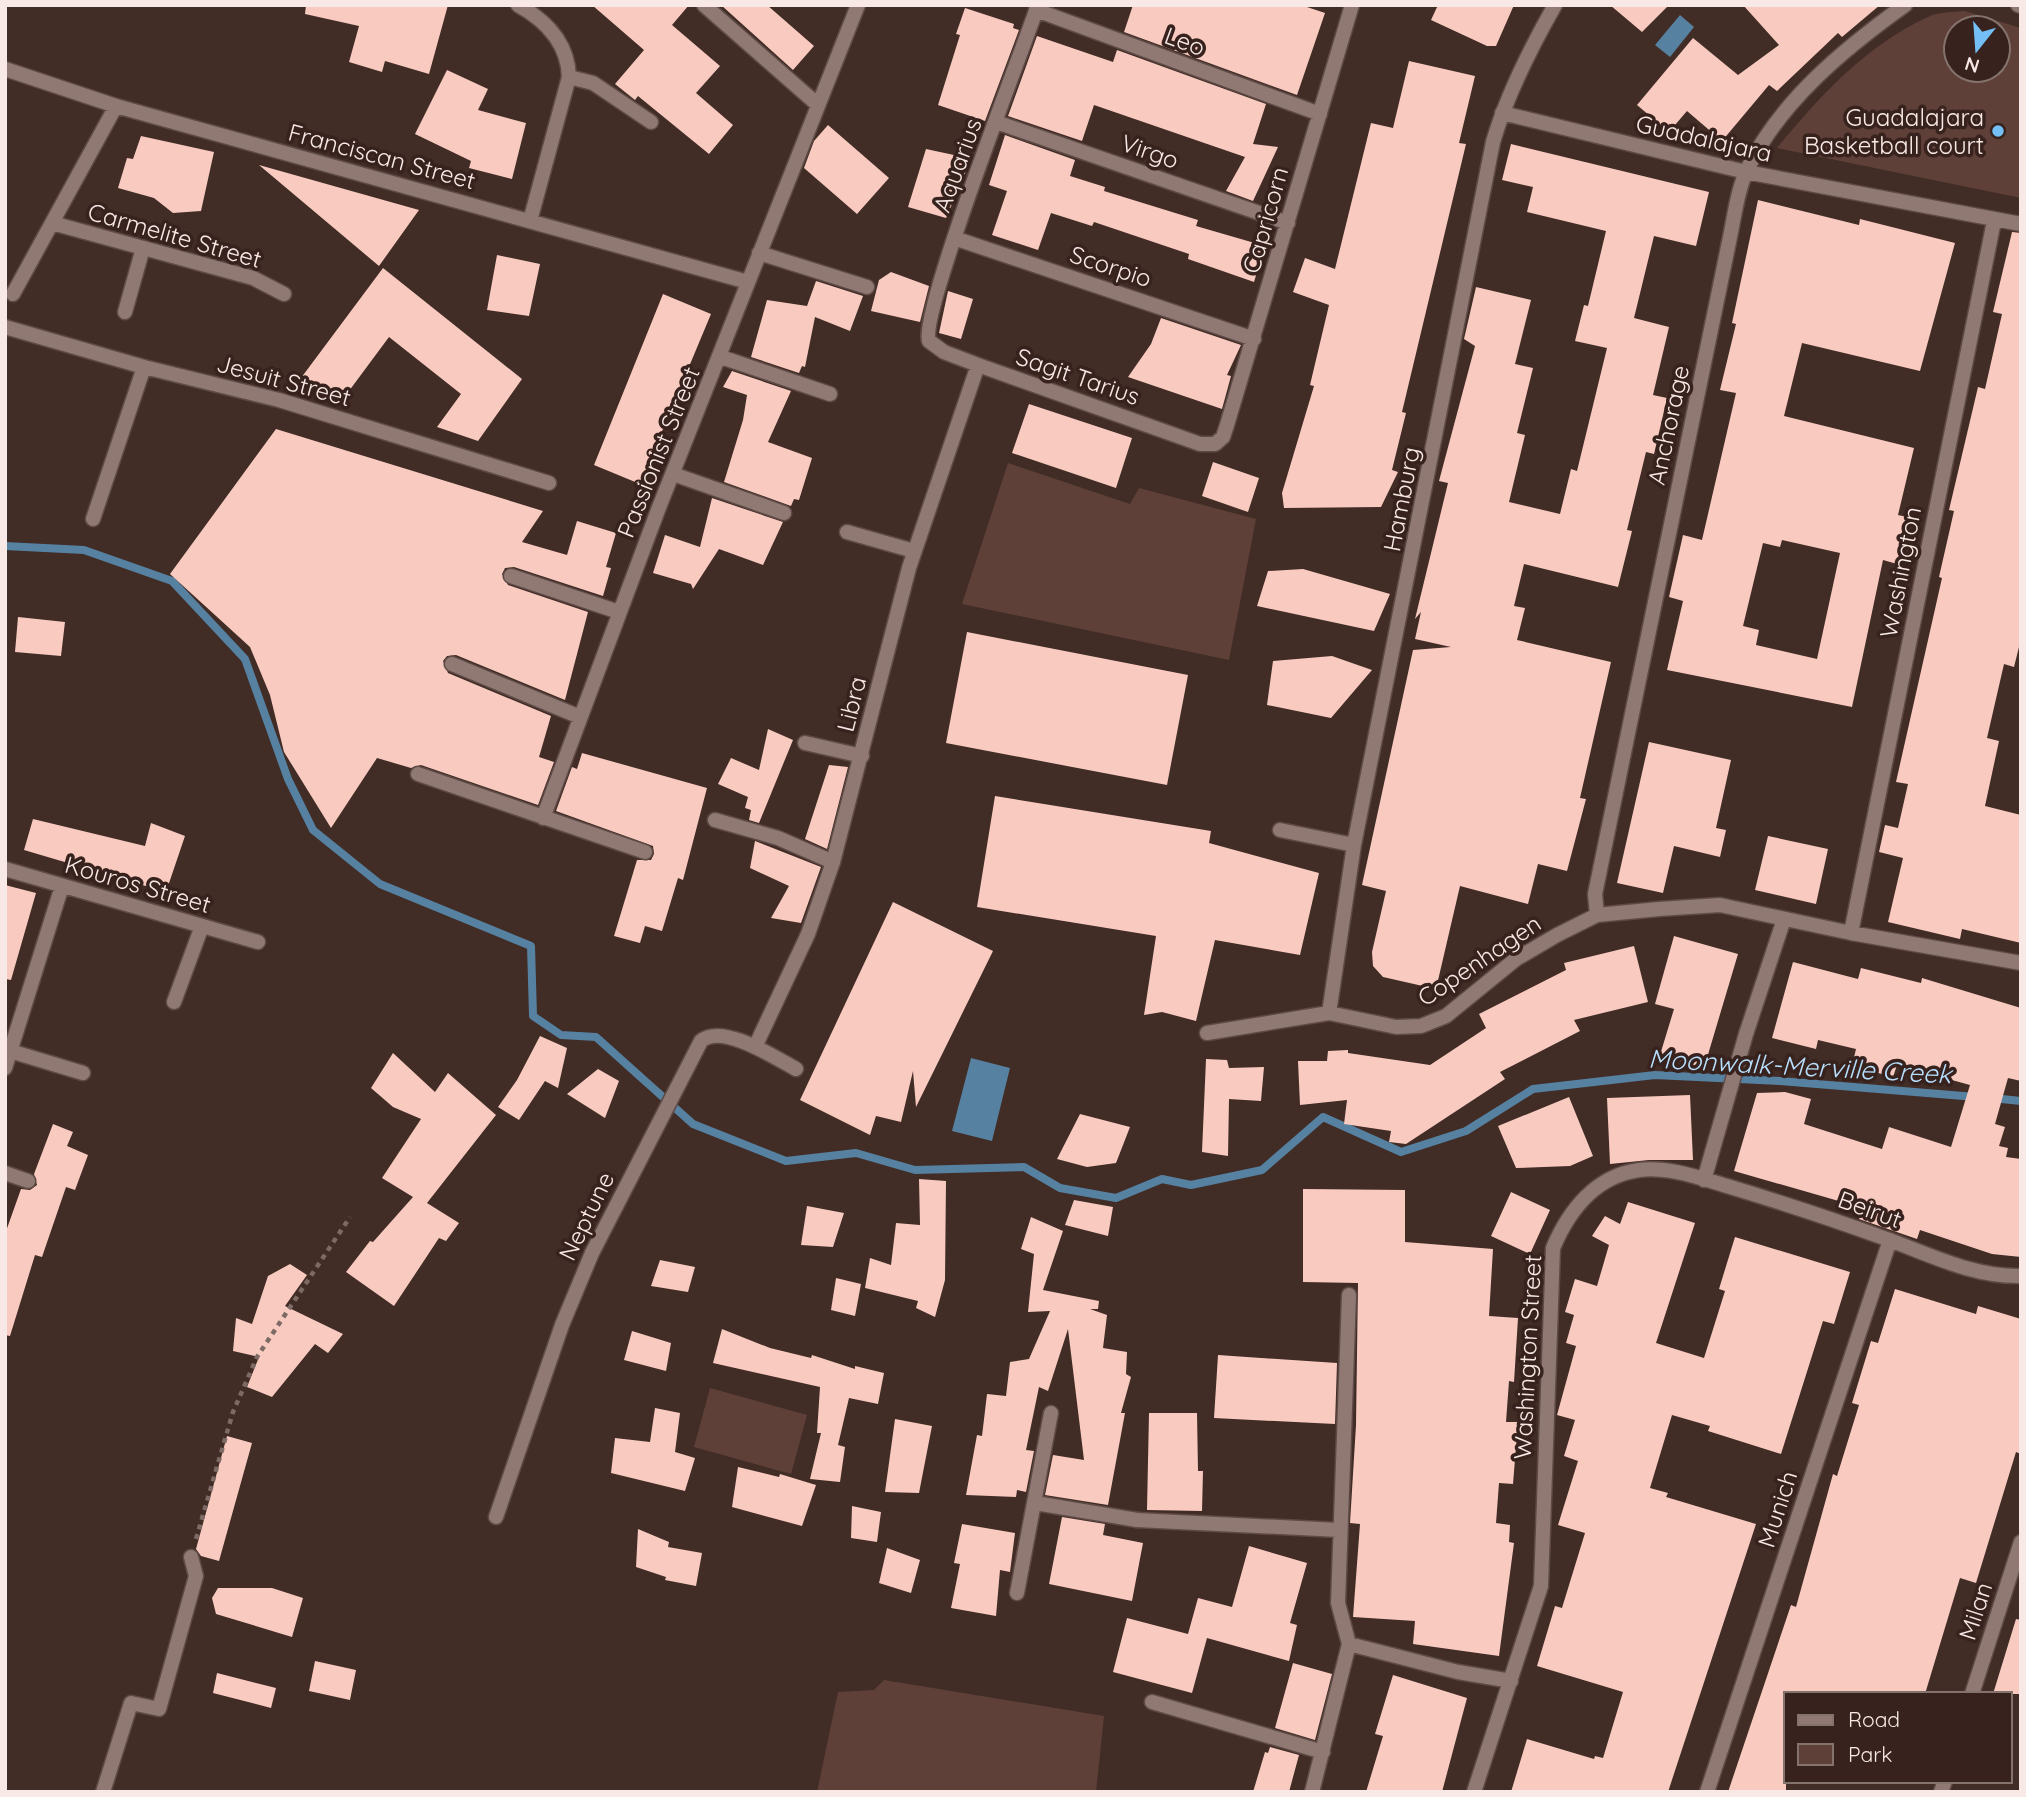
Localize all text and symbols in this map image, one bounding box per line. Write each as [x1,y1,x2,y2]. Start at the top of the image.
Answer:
north arrow [1942,14,2012,84]
street label: Leo [1161,20,1209,62]
text: N [1962,52,1982,79]
place label: Guadalajara Basketball court [1804,102,1984,160]
street label: Guadalajara [1633,108,1775,168]
street label: Aquarius [926,114,988,216]
street label: Franciscan Street [285,117,479,195]
marker: Guadalajara Basketball court [1990,123,2006,139]
street label: Virgo [1117,127,1183,175]
street label: Capricorn [1236,163,1294,277]
street label: Carmelite Street [85,196,265,274]
street label: Scorpio [1066,239,1156,293]
street label: Sagit Tarius [1012,341,1144,411]
street label: Jesuit Street [214,348,354,412]
street label: Passionist Street [610,362,706,542]
street label: Anchorage [1641,362,1695,488]
street label: Hamburg [1376,444,1426,554]
street label: Washington [1873,504,1927,640]
street label: Libra [830,673,872,735]
street label: Kouros Street [62,849,214,919]
street label: Copenhagen [1412,908,1546,1012]
water label: Moonwalk-Merville Creek [1648,1042,1954,1091]
street label: Neptune [552,1167,620,1265]
street label: Beirut [1834,1184,1906,1234]
street label: Washington Street [1507,1254,1547,1460]
street label: Munich [1751,1467,1803,1551]
street label: Milan [1952,1578,1998,1644]
legend [1784,1692,2012,1783]
text: Road [1848,1706,1900,1732]
text: Park [1848,1741,1892,1767]

